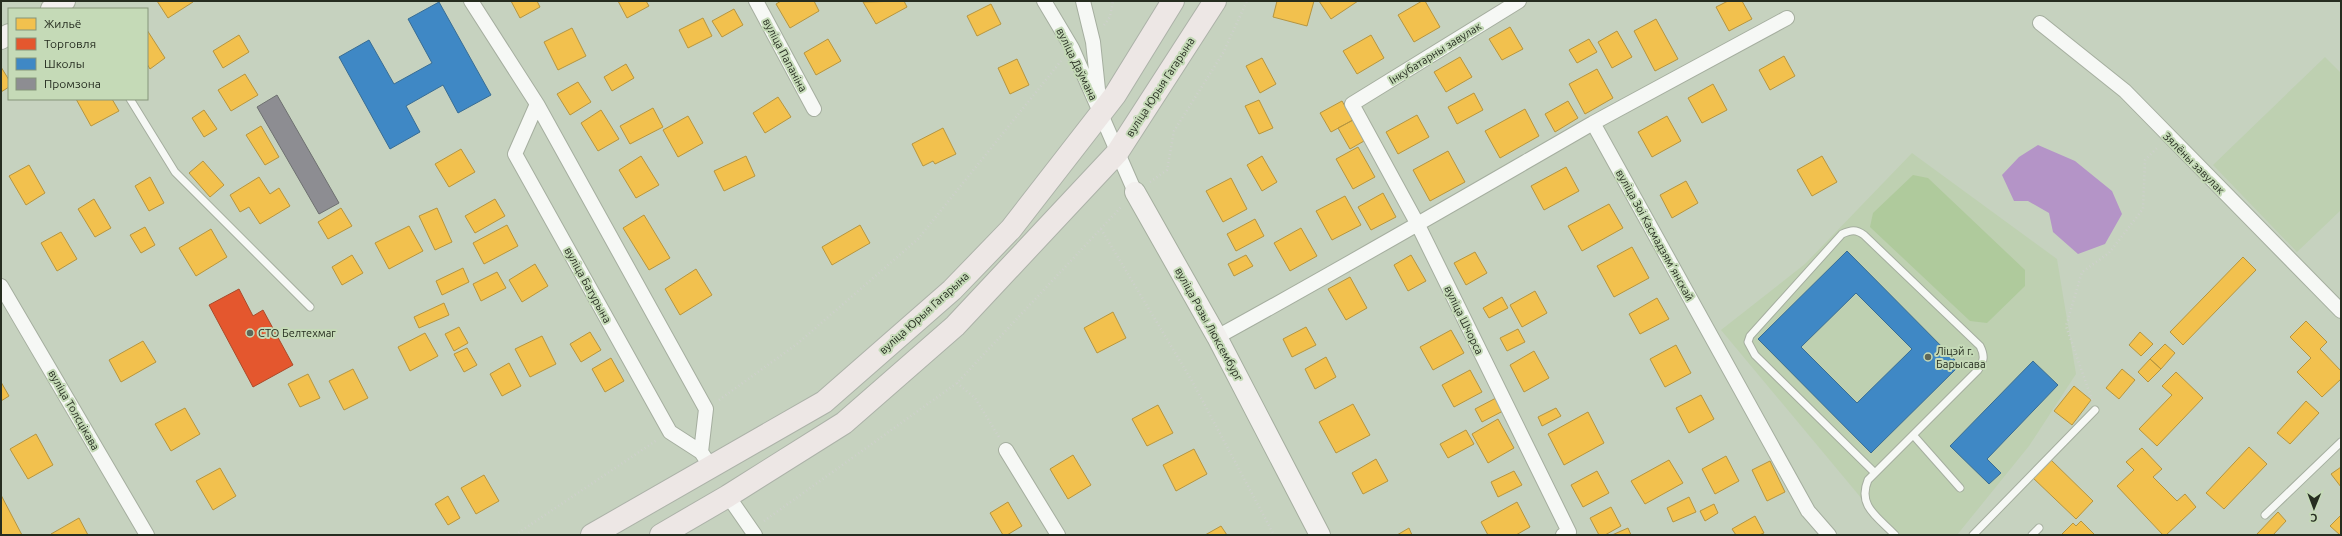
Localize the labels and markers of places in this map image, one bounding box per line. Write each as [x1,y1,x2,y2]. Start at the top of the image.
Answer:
place label: СТО Белтехмаг [258,327,336,339]
marker: СТО Белтехмаг [245,328,255,338]
place label: Ліцэй г. Барысава [1936,345,1986,370]
marker: Ліцэй г. Барысава [1923,352,1933,362]

